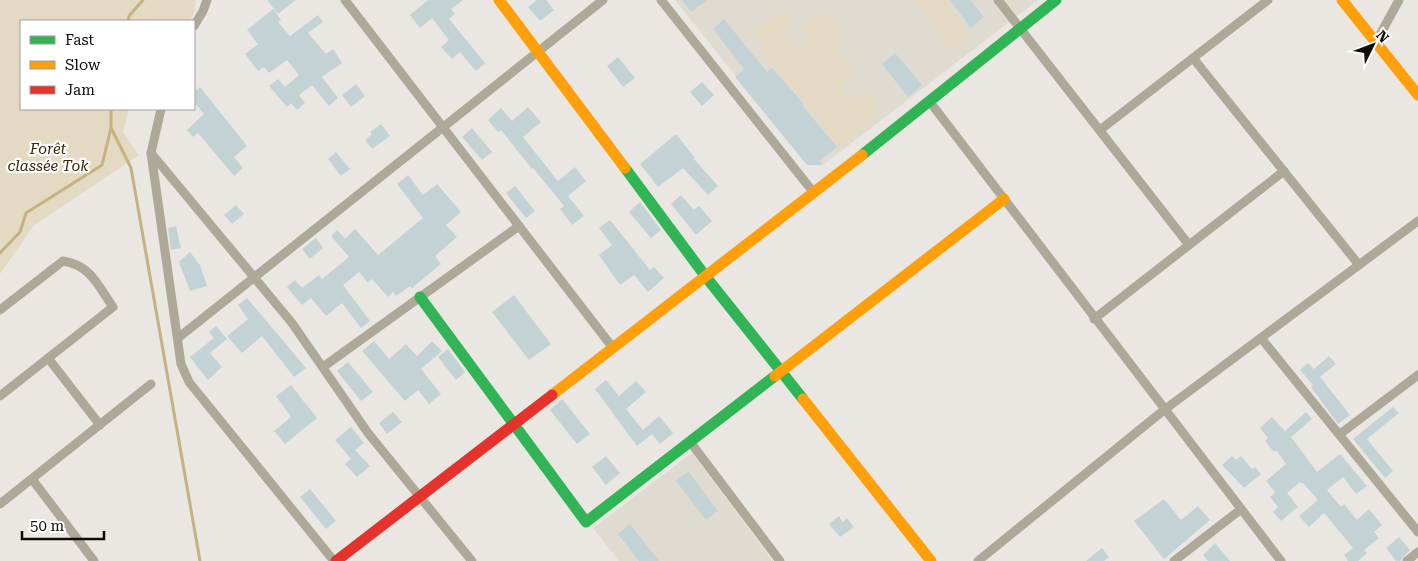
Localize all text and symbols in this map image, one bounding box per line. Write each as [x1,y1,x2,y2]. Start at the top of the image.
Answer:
legend [20,20,195,110]
north arrow [1348,20,1398,70]
text: N [1373,27,1392,46]
text: Fast [65,31,95,49]
text: Slow [65,56,101,74]
text: Jam [65,81,95,99]
park label: Forêt classée Tok [8,140,89,175]
scale bar [22,508,105,540]
text: 50 m [30,517,65,535]

